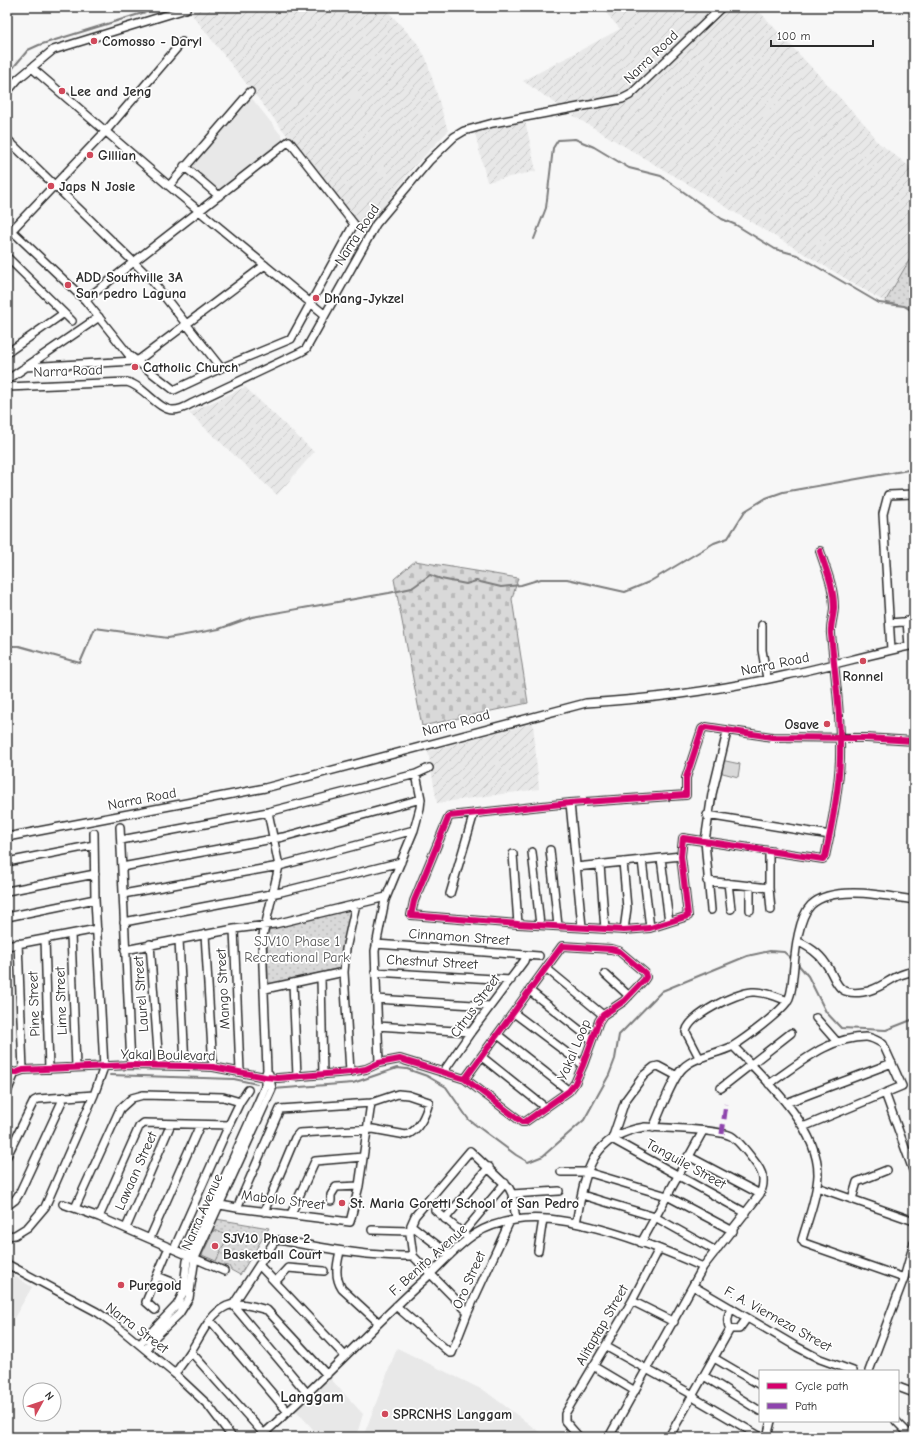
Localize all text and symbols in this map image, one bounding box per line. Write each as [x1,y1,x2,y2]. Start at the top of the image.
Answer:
scale bar [771,22,873,48]
street label: Narra Road [620,27,682,87]
text: 100 m [777,29,810,43]
place label: Comosso - Daryl [102,33,202,50]
marker: Comosso - Daryl [89,36,99,46]
place label: Lee and Jeng [70,83,152,100]
marker: Lee and Jeng [57,86,67,96]
place label: Gillian [98,147,136,164]
marker: Gillian [85,150,95,160]
place label: Japs N Josie [59,178,135,195]
marker: Japs N Josie [46,181,56,191]
street label: Narra Road [331,201,383,269]
place label: ADD Southville 3A San pedro Laguna [76,269,186,302]
marker: ADD Southville 3A San pedro Laguna [63,280,73,290]
place label: Dhang-Jykzel [324,290,404,307]
marker: Dhang-Jykzel [311,293,321,303]
place label: Catholic Church [143,359,238,376]
street label: Narra Road [33,361,103,381]
marker: Catholic Church [130,362,140,372]
street label: Narra Road [739,648,811,680]
marker: Ronnel [858,656,868,666]
place label: Ronnel [843,668,883,685]
street label: Narra Road [420,706,492,740]
place label: Osave [784,716,819,733]
marker: Osave [822,719,832,729]
street label: Narra Road [106,784,178,814]
street label: Cinnamon Street [408,925,511,949]
park label: SJV10 Phase 1 Recreational Park [244,933,350,966]
street label: Mango Street [212,947,234,1030]
street label: Chestnut Street [386,951,479,973]
street label: Laurel Street [130,954,152,1033]
street label: Lime Street [51,965,71,1036]
street label: Pine Street [24,970,44,1037]
street label: Citrus Street [446,970,504,1041]
street label: Yakal Loop [553,1017,595,1083]
street label: Yakal Boulevard [120,1046,216,1064]
street label: Lawaan Street [111,1128,161,1213]
street label: Tanguile Street [643,1135,730,1193]
street label: Narra Avenue [178,1171,226,1253]
street label: Mabolo Street [240,1186,327,1214]
place label: St. Maria Goretti School of San Pedro [350,1195,579,1212]
marker: St. Maria Goretti School of San Pedro [337,1198,347,1208]
street label: F. Benito Avenue [385,1220,471,1300]
place label: SJV10 Phase 2 Basketball Court [223,1230,322,1263]
marker: SJV10 Phase 2 Basketball Court [210,1241,220,1251]
street label: Oro Street [449,1248,490,1312]
place label: Puregold [129,1277,182,1294]
marker: Puregold [116,1280,126,1290]
street label: Alitaptap Street [572,1281,632,1368]
street label: F. A. Vierneza Street [721,1282,835,1356]
street label: Narra Street [102,1299,173,1358]
legend [759,1370,899,1422]
text: Cycle path [795,1379,848,1393]
north arrow [22,1382,62,1422]
district label: Langgam [280,1388,344,1406]
text: N [42,1389,57,1403]
text: Path [795,1399,817,1413]
place label: SPRCNHS Langgam [393,1406,512,1423]
marker: SPRCNHS Langgam [380,1409,390,1419]

